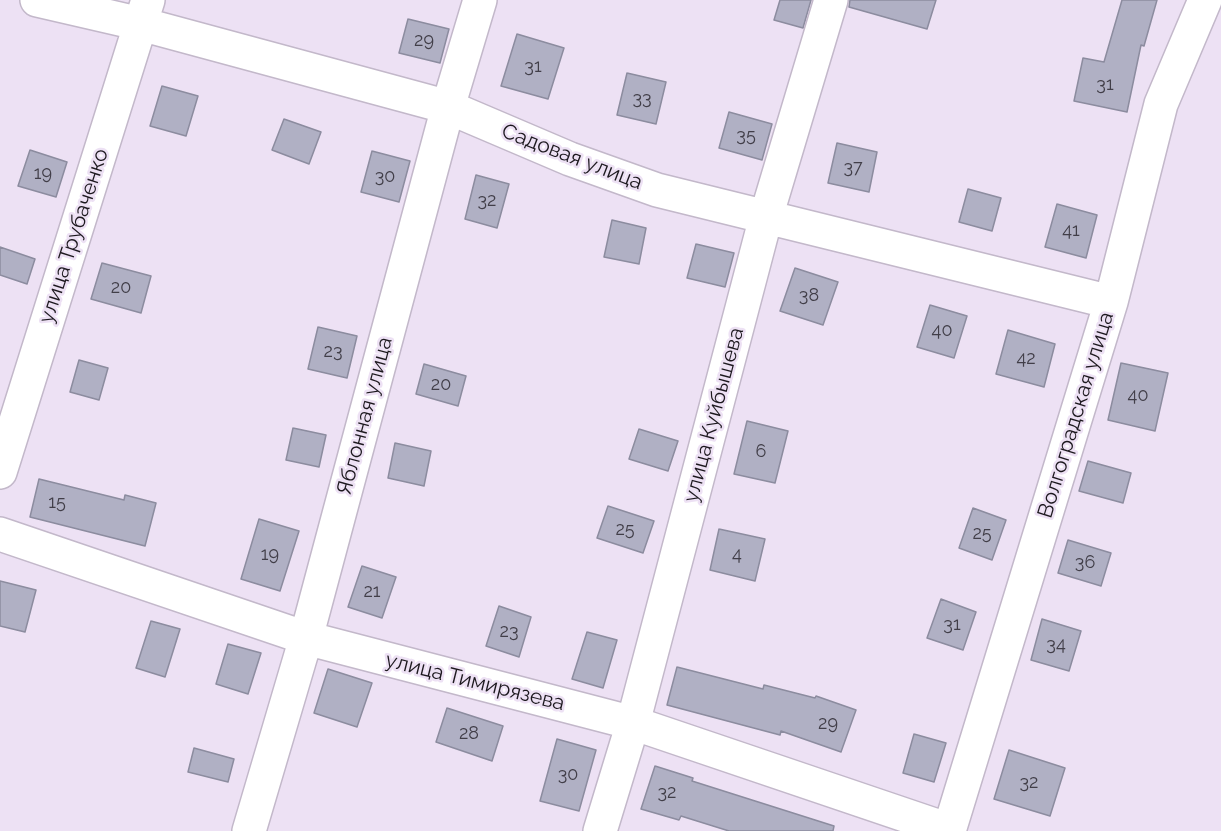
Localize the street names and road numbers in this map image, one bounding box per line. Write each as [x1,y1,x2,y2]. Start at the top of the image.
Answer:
street label: Садовая улица [498,119,646,195]
street label: улица Трубаченко [34,146,114,326]
street label: Волгоградская улица [1033,309,1119,521]
street label: улица Куйбышева [679,325,749,505]
street label: Яблонная улица [332,334,398,498]
street label: улица Тимирязева [383,648,567,716]

